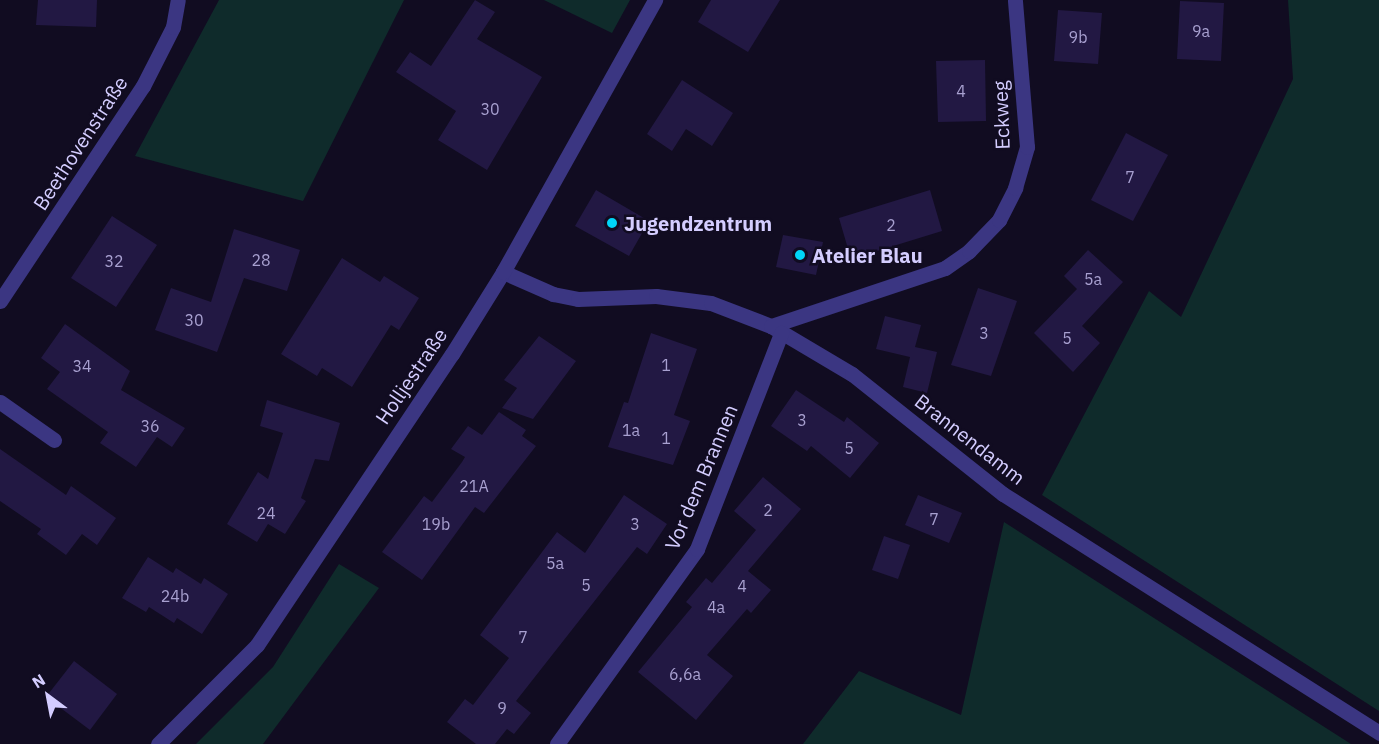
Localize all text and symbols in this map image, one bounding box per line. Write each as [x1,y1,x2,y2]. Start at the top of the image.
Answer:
house number: 9a [1192,21,1210,41]
house number: 9b [1069,27,1087,47]
street label: Beethovenstraße [28,72,132,214]
street label: Eckweg [988,80,1014,150]
house number: 4 [956,81,966,101]
house number: 30 [480,99,500,119]
house number: 7 [1125,167,1135,187]
place label: Jugendzentrum [624,211,772,235]
house number: 2 [886,215,896,235]
marker: Jugendzentrum [605,216,619,230]
place label: Atelier Blau [812,243,923,267]
marker: Atelier Blau [793,248,807,262]
house number: 28 [251,250,271,270]
house number: 32 [104,251,124,271]
house number: 5a [1084,269,1102,289]
house number: 30 [184,310,204,330]
house number: 3 [979,323,989,343]
street label: Holljestraße [370,324,452,428]
house number: 5 [1062,328,1072,348]
house number: 1 [661,355,671,375]
house number: 34 [72,356,92,376]
street label: Brannendamm [910,389,1030,489]
street label: Vor dem Brannen [660,401,742,553]
house number: 3 [797,410,807,430]
house number: 36 [140,416,160,436]
house number: 1a [622,420,640,440]
house number: 1 [661,428,671,448]
house number: 5 [844,438,854,458]
house number: 21A [459,476,489,496]
house number: 2 [763,500,773,520]
house number: 24 [256,503,276,523]
house number: 7 [929,509,939,529]
house number: 19b [422,514,450,534]
house number: 3 [630,514,640,534]
house number: 5a [546,553,564,573]
house number: 5 [581,575,591,595]
house number: 4 [737,576,747,596]
house number: 24b [161,586,189,606]
house number: 4a [707,597,725,617]
house number: 7 [518,627,528,647]
house number: 6,6a [669,664,701,684]
north arrow [18,666,78,726]
text: N [28,669,49,692]
house number: 9 [497,698,507,718]

